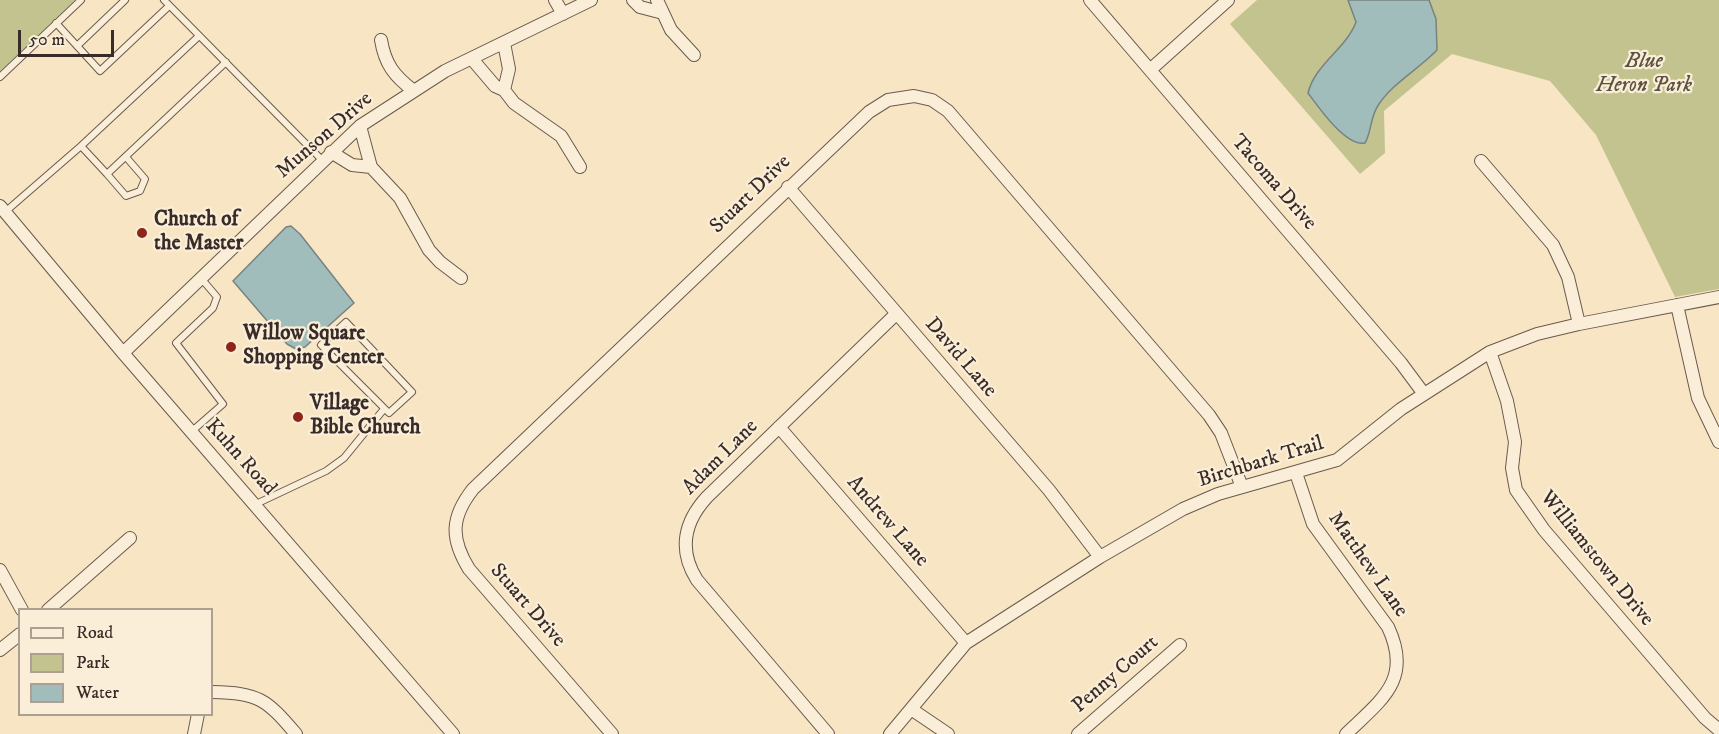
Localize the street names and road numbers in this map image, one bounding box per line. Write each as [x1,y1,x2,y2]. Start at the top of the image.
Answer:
street label: Munson Drive [272,87,378,185]
street label: Tacoma Drive [1225,130,1321,236]
street label: Stuart Drive [705,150,797,240]
street label: David Lane [918,313,1002,403]
street label: Kuhn Road [199,414,281,502]
street label: Adam Lane [678,415,764,501]
street label: Birchbark Trail [1195,432,1327,494]
street label: Andrew Lane [840,471,934,573]
street label: Williamstown Drive [1534,486,1658,632]
street label: Matthew Lane [1321,507,1413,623]
street label: Stuart Drive [484,559,570,653]
street label: Penny Court [1068,631,1164,719]

